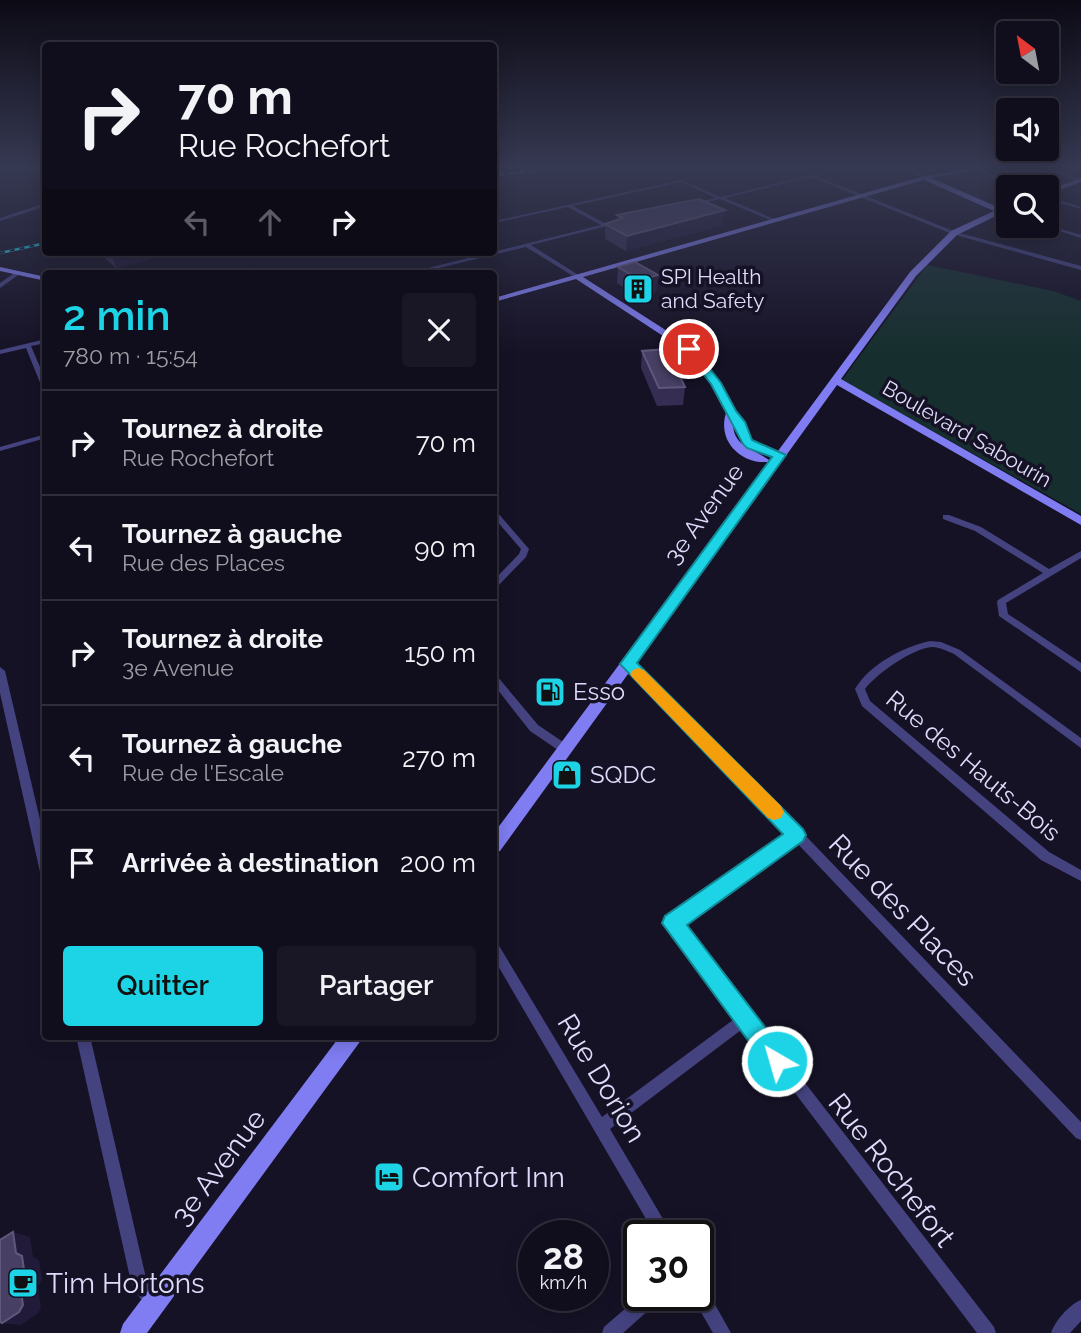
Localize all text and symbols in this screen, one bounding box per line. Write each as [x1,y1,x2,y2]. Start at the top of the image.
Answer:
north arrow [996,21,1059,84]
map controls [996,21,1059,238]
text: 70 m [178,68,293,125]
icon: right [63,70,154,161]
button: sound [996,98,1059,161]
text: Rue Rochefort [178,127,390,164]
button: search [996,175,1059,238]
icon: left [178,203,216,241]
icon: ahead [251,203,289,241]
icon: right [324,203,362,241]
place label: SPI Health and Safety [661,264,764,313]
building icon: SPI Health and Safety [621,272,655,306]
text: 2 min [63,291,171,340]
button: close [402,293,476,367]
pin [659,319,719,379]
icon: arrive [670,330,708,368]
text: 780 m · 15:54 [63,342,198,369]
street label: Boulevard Sabourin [878,375,1056,492]
text: Tournez à droite [122,414,323,444]
icon: right [63,424,101,462]
text: 70 m [416,428,476,458]
text: Rue Rochefort [122,444,274,471]
street label: 3e Avenue [658,458,750,569]
text: Tournez à gauche [122,519,342,549]
icon: left [63,529,101,567]
text: 90 m [414,533,476,563]
text: Rue des Places [122,549,285,576]
text: Tournez à droite [122,624,323,654]
icon: right [63,634,101,672]
text: 150 m [404,638,476,668]
text: 3e Avenue [122,654,234,681]
fuel station icon: Esso [533,675,567,709]
place label: Esso [573,677,625,706]
street label: Rue des Hauts-Bois [880,684,1066,847]
text: Tournez à gauche [122,729,342,759]
icon: left [63,739,101,777]
text: 270 m [402,743,476,773]
shop icon: SQDC [550,758,584,792]
text: Rue de l'Escale [122,759,284,786]
place label: SQDC [590,760,656,789]
street label: Rue des Places [822,828,983,993]
icon: arrive [63,844,101,882]
text: Arrivée à destination [122,848,379,878]
text: 200 m [400,848,476,878]
button: Quitter [63,946,263,1026]
button: Partager [277,946,476,1026]
street label: Rue Dorion [550,1008,653,1148]
position arrow [740,1024,814,1098]
street label: Rue Rochefort [822,1087,962,1254]
street label: 3e Avenue [164,1103,272,1232]
hotel icon: Comfort Inn [372,1160,406,1194]
place label: Comfort Inn [412,1161,565,1194]
speed limit sign: 30 [623,1220,714,1311]
text: 28 [543,1236,584,1277]
cafe icon: Tim Hortons [6,1266,40,1300]
place label: Tim Hortons [46,1267,205,1300]
text: km/h [540,1272,587,1293]

